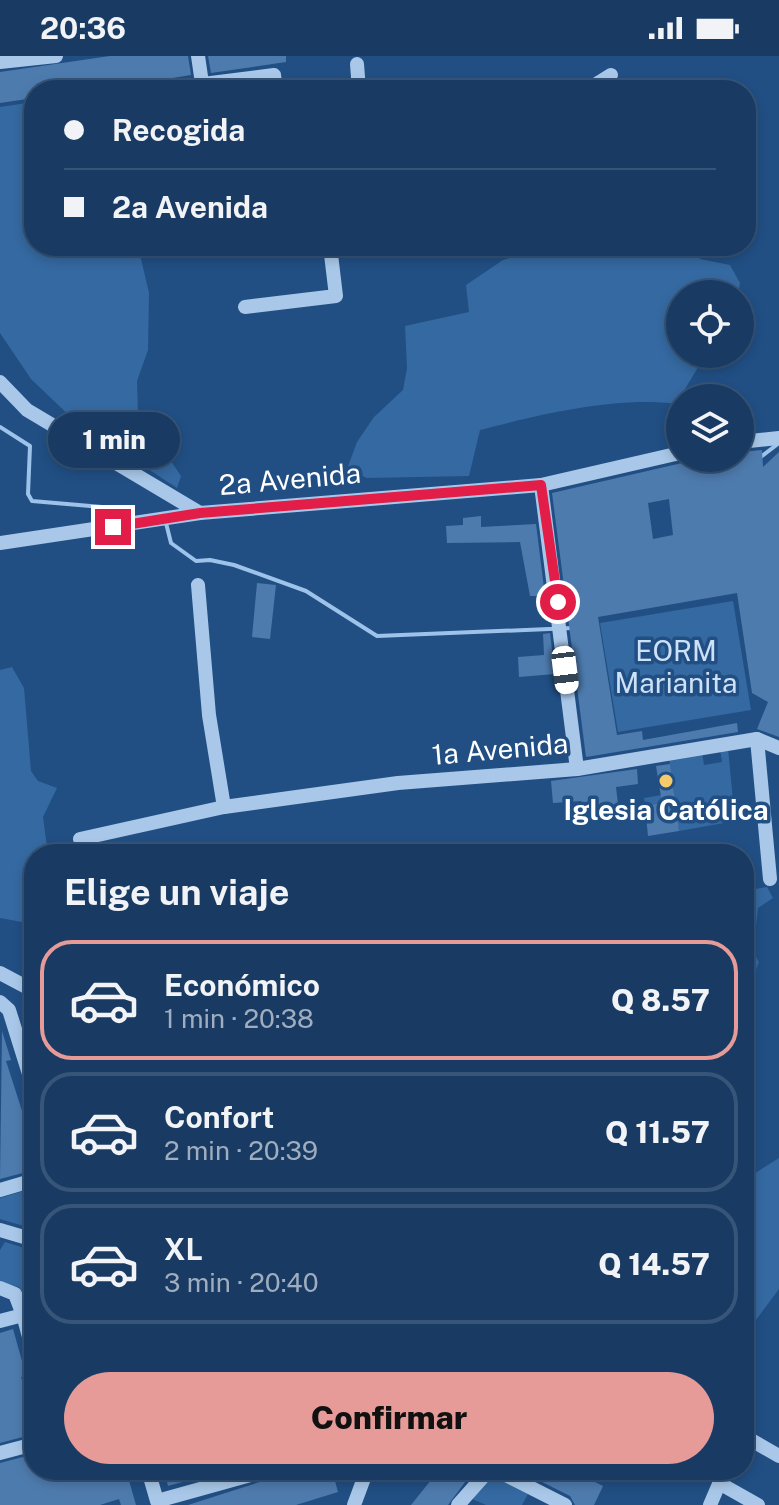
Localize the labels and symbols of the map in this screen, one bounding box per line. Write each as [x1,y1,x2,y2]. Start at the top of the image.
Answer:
callout: 1 min [47,411,179,467]
street label: 2a Avenida [218,456,362,501]
route end [95,509,131,545]
route start [540,584,576,620]
park label: EORM Marianita [615,634,737,699]
car [550,645,580,695]
street label: 1a Avenida [430,726,570,771]
marker: Iglesia Católica [657,772,675,790]
place label: Iglesia Católica [563,793,769,826]

